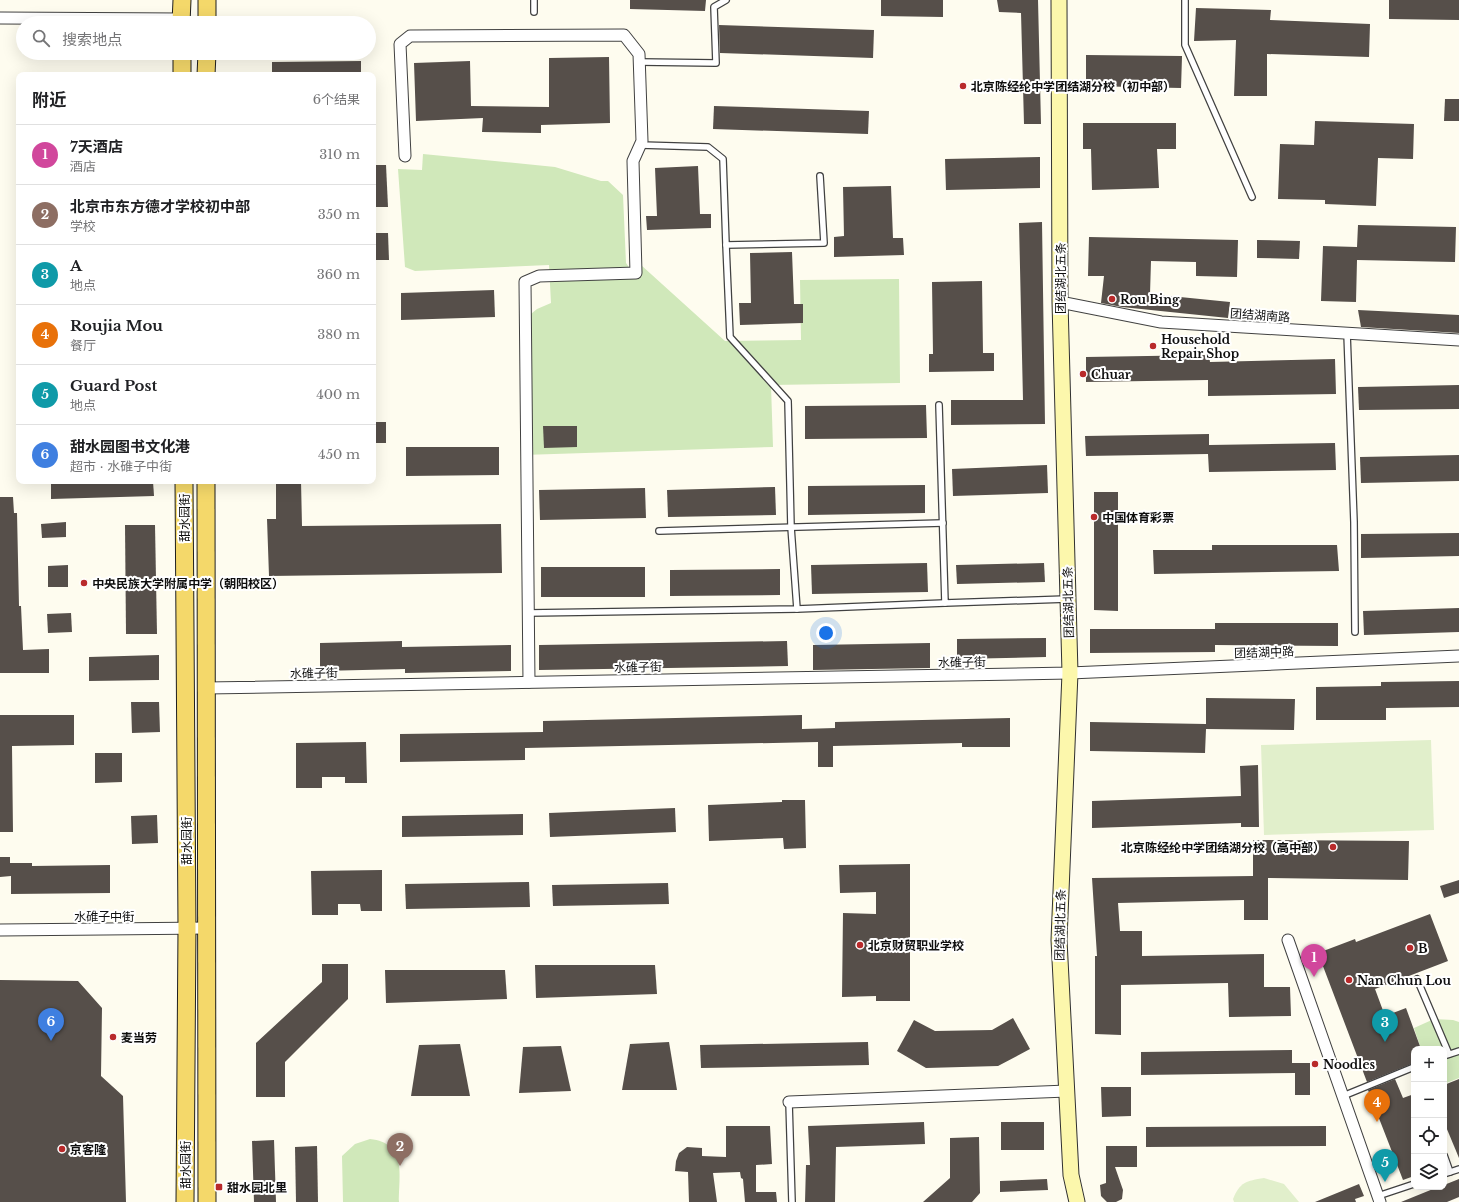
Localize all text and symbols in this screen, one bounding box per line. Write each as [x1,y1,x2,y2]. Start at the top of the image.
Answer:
search box [16,16,376,60]
icon: search [30,27,52,49]
text: 搜索地点 [62,30,122,49]
place label: 北京陈经纶中学团结湖分校（初中部） [971,79,1175,94]
marker: 北京陈经纶中学团结湖分校（初中部） [958,81,968,91]
text: 附近 [32,90,66,111]
text: 6个结果 [313,91,360,108]
text: 7天酒店 [70,137,123,156]
text: 1 [42,146,48,163]
text: 310 m [319,146,360,163]
text: 酒店 [70,158,96,175]
text: 北京市东方德才学校初中部 [70,197,250,216]
text: 2 [41,206,49,223]
text: 350 m [318,206,360,223]
text: 学校 [70,218,96,235]
street label: 团结湖北五条 [1053,242,1068,314]
text: A [70,256,82,275]
text: 3 [41,266,49,283]
text: 360 m [317,266,360,283]
text: 地点 [70,277,96,294]
place label: Rou Bing [1120,292,1180,307]
marker: Rou Bing [1107,294,1117,304]
street label: 团结湖南路 [1230,305,1290,325]
text: Roujia Mou [70,316,163,335]
text: 4 [41,326,49,343]
text: 380 m [317,326,360,343]
place label: Household Repair Shop [1161,332,1239,361]
text: 餐厅 [70,337,96,354]
marker: Household Repair Shop [1148,341,1158,351]
place label: Chuar [1091,367,1131,382]
marker: Chuar [1078,369,1088,379]
text: Guard Post [70,376,157,395]
text: 5 [41,386,49,403]
text: 400 m [316,386,360,403]
text: 地点 [70,397,96,414]
text: 甜水园图书文化港 [70,437,190,456]
text: 6 [41,446,49,463]
text: 450 m [318,446,360,463]
text: 超市 · 水碓子中街 [70,458,172,475]
street label: 甜水园街 [177,494,192,542]
place label: 中国体育彩票 [1102,510,1174,525]
marker: 中国体育彩票 [1089,512,1099,522]
street label: 团结湖北五条 [1060,566,1076,638]
place label: 中央民族大学附属中学（朝阳校区） [92,576,284,591]
marker: 中央民族大学附属中学（朝阳校区） [79,578,89,588]
your location [816,623,836,643]
street label: 团结湖中路 [1234,643,1294,661]
street label: 水碓子街 [938,654,986,670]
street label: 水碓子街 [614,659,662,675]
street label: 水碓子街 [290,665,338,681]
street label: 甜水园街 [179,817,194,865]
place label: 北京陈经纶中学团结湖分校（高中部） [1121,840,1325,855]
marker: 北京陈经纶中学团结湖分校（高中部） [1328,842,1338,852]
street label: 团结湖北五条 [1052,889,1068,961]
street label: 水碓子中街 [74,909,134,924]
place label: 北京财贸职业学校 [868,938,964,953]
marker: 北京财贸职业学校 [855,940,865,950]
place label: B [1418,941,1428,956]
marker: B [1405,943,1415,953]
pin: 1 [1301,944,1327,977]
place label: Nan Chun Lou [1357,973,1452,988]
marker: Nan Chun Lou [1344,975,1354,985]
pin: 6 [38,1008,64,1041]
pin: 3 [1372,1009,1398,1042]
place label: 麦当劳 [121,1030,157,1045]
marker: 麦当劳 [108,1032,118,1042]
map controls [1411,1046,1447,1190]
button: + [1411,1046,1447,1082]
place label: Noodles [1323,1057,1375,1072]
marker: Noodles [1310,1059,1320,1069]
button: − [1411,1082,1447,1118]
pin: 4 [1364,1089,1390,1122]
button: locate [1411,1118,1447,1154]
pin: 2 [387,1133,413,1166]
street label: 甜水园街 [178,1141,193,1189]
place label: 京客隆 [70,1142,107,1157]
marker: 京客隆 [57,1144,67,1154]
pin: 5 [1372,1149,1398,1182]
button: layers [1411,1154,1447,1190]
place label: 甜水园北里 [227,1180,287,1195]
marker: 甜水园北里 [214,1182,224,1192]

